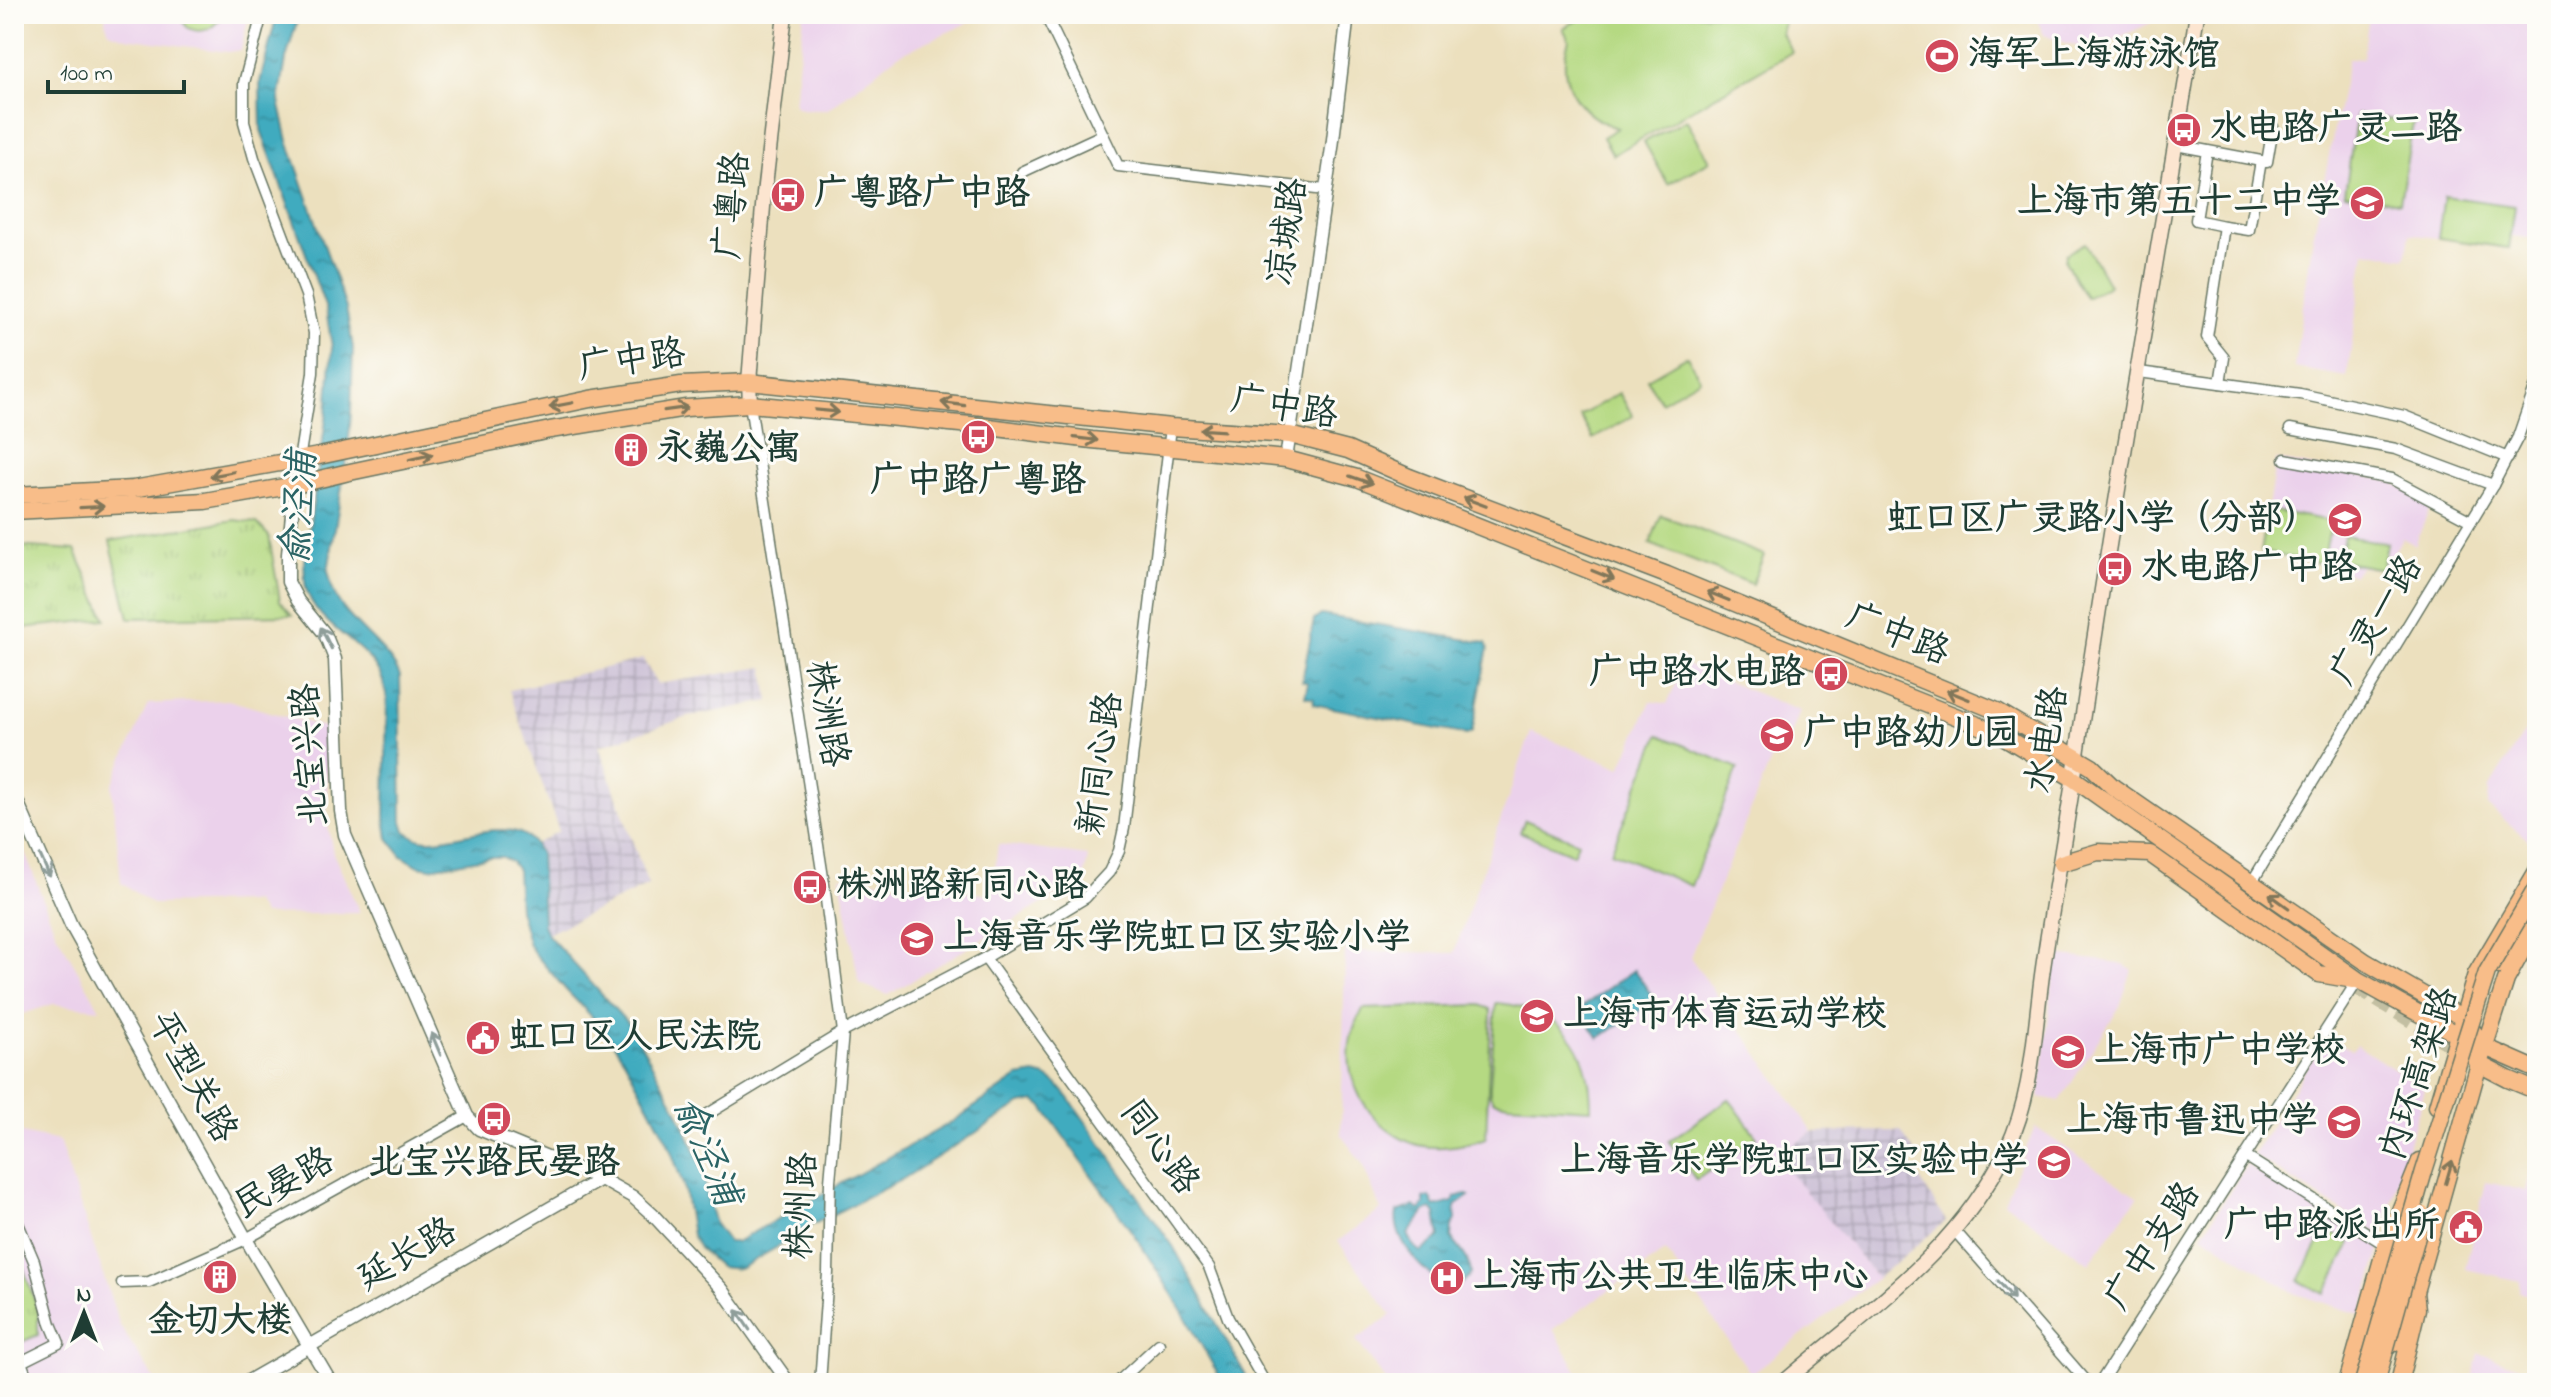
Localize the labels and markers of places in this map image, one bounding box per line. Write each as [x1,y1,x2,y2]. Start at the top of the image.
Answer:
place label: 海军上海游泳馆 [1968,30,2220,83]
sports icon: 海军上海游泳馆 [1923,37,1961,75]
place label: 水电路广灵二路 [2210,104,2462,157]
bus stop icon: 水电路广灵二路 [2165,111,2203,149]
place label: 广粤路广中路 [814,169,1030,222]
bus stop icon: 广粤路广中路 [769,176,807,214]
place label: 上海市第五十二中学 [2017,177,2341,230]
school or university icon: 上海市第五十二中学 [2348,184,2386,222]
bus stop icon: 广中路广粤路 [959,418,997,456]
place label: 永巍公寓 [657,424,801,477]
building icon: 永巍公寓 [612,431,650,469]
place label: 广中路广粤路 [870,456,1086,509]
place label: 虹口区广灵路小学（分部） [1887,494,2319,547]
school or university icon: 虹口区广灵路小学（分部） [2326,501,2364,539]
place label: 水电路广中路 [2141,543,2357,596]
bus stop icon: 水电路广中路 [2096,550,2134,588]
place label: 广中路水电路 [1589,648,1805,701]
bus stop icon: 广中路水电路 [1812,655,1850,693]
place label: 广中路幼儿园 [1803,709,2019,762]
school or university icon: 广中路幼儿园 [1758,716,1796,754]
place label: 株洲路新同心路 [836,861,1088,914]
bus stop icon: 株洲路新同心路 [791,868,829,906]
place label: 上海音乐学院虹口区实验小学 [943,913,1411,966]
school or university icon: 上海音乐学院虹口区实验小学 [898,920,936,958]
place label: 上海市体育运动学校 [1563,990,1887,1043]
school or university icon: 上海市体育运动学校 [1518,997,1556,1035]
place label: 虹口区人民法院 [509,1012,761,1065]
public building icon: 虹口区人民法院 [464,1019,502,1057]
place label: 上海市广中学校 [2094,1026,2346,1079]
school or university icon: 上海市广中学校 [2049,1033,2087,1071]
place label: 上海市鲁迅中学 [2066,1096,2318,1149]
bus stop icon: 北宝兴路民晏路 [475,1100,513,1138]
school or university icon: 上海市鲁迅中学 [2325,1103,2363,1141]
place label: 上海音乐学院虹口区实验中学 [1560,1136,2028,1189]
place label: 北宝兴路民晏路 [368,1138,620,1191]
school or university icon: 上海音乐学院虹口区实验中学 [2035,1143,2073,1181]
place label: 广中路派出所 [2224,1201,2440,1254]
public building icon: 广中路派出所 [2447,1208,2485,1246]
place label: 上海市公共卫生临床中心 [1473,1252,1869,1305]
building icon: 金切大楼 [201,1258,239,1296]
hospital icon: 上海市公共卫生临床中心 [1428,1259,1466,1297]
place label: 金切大楼 [148,1296,292,1349]

